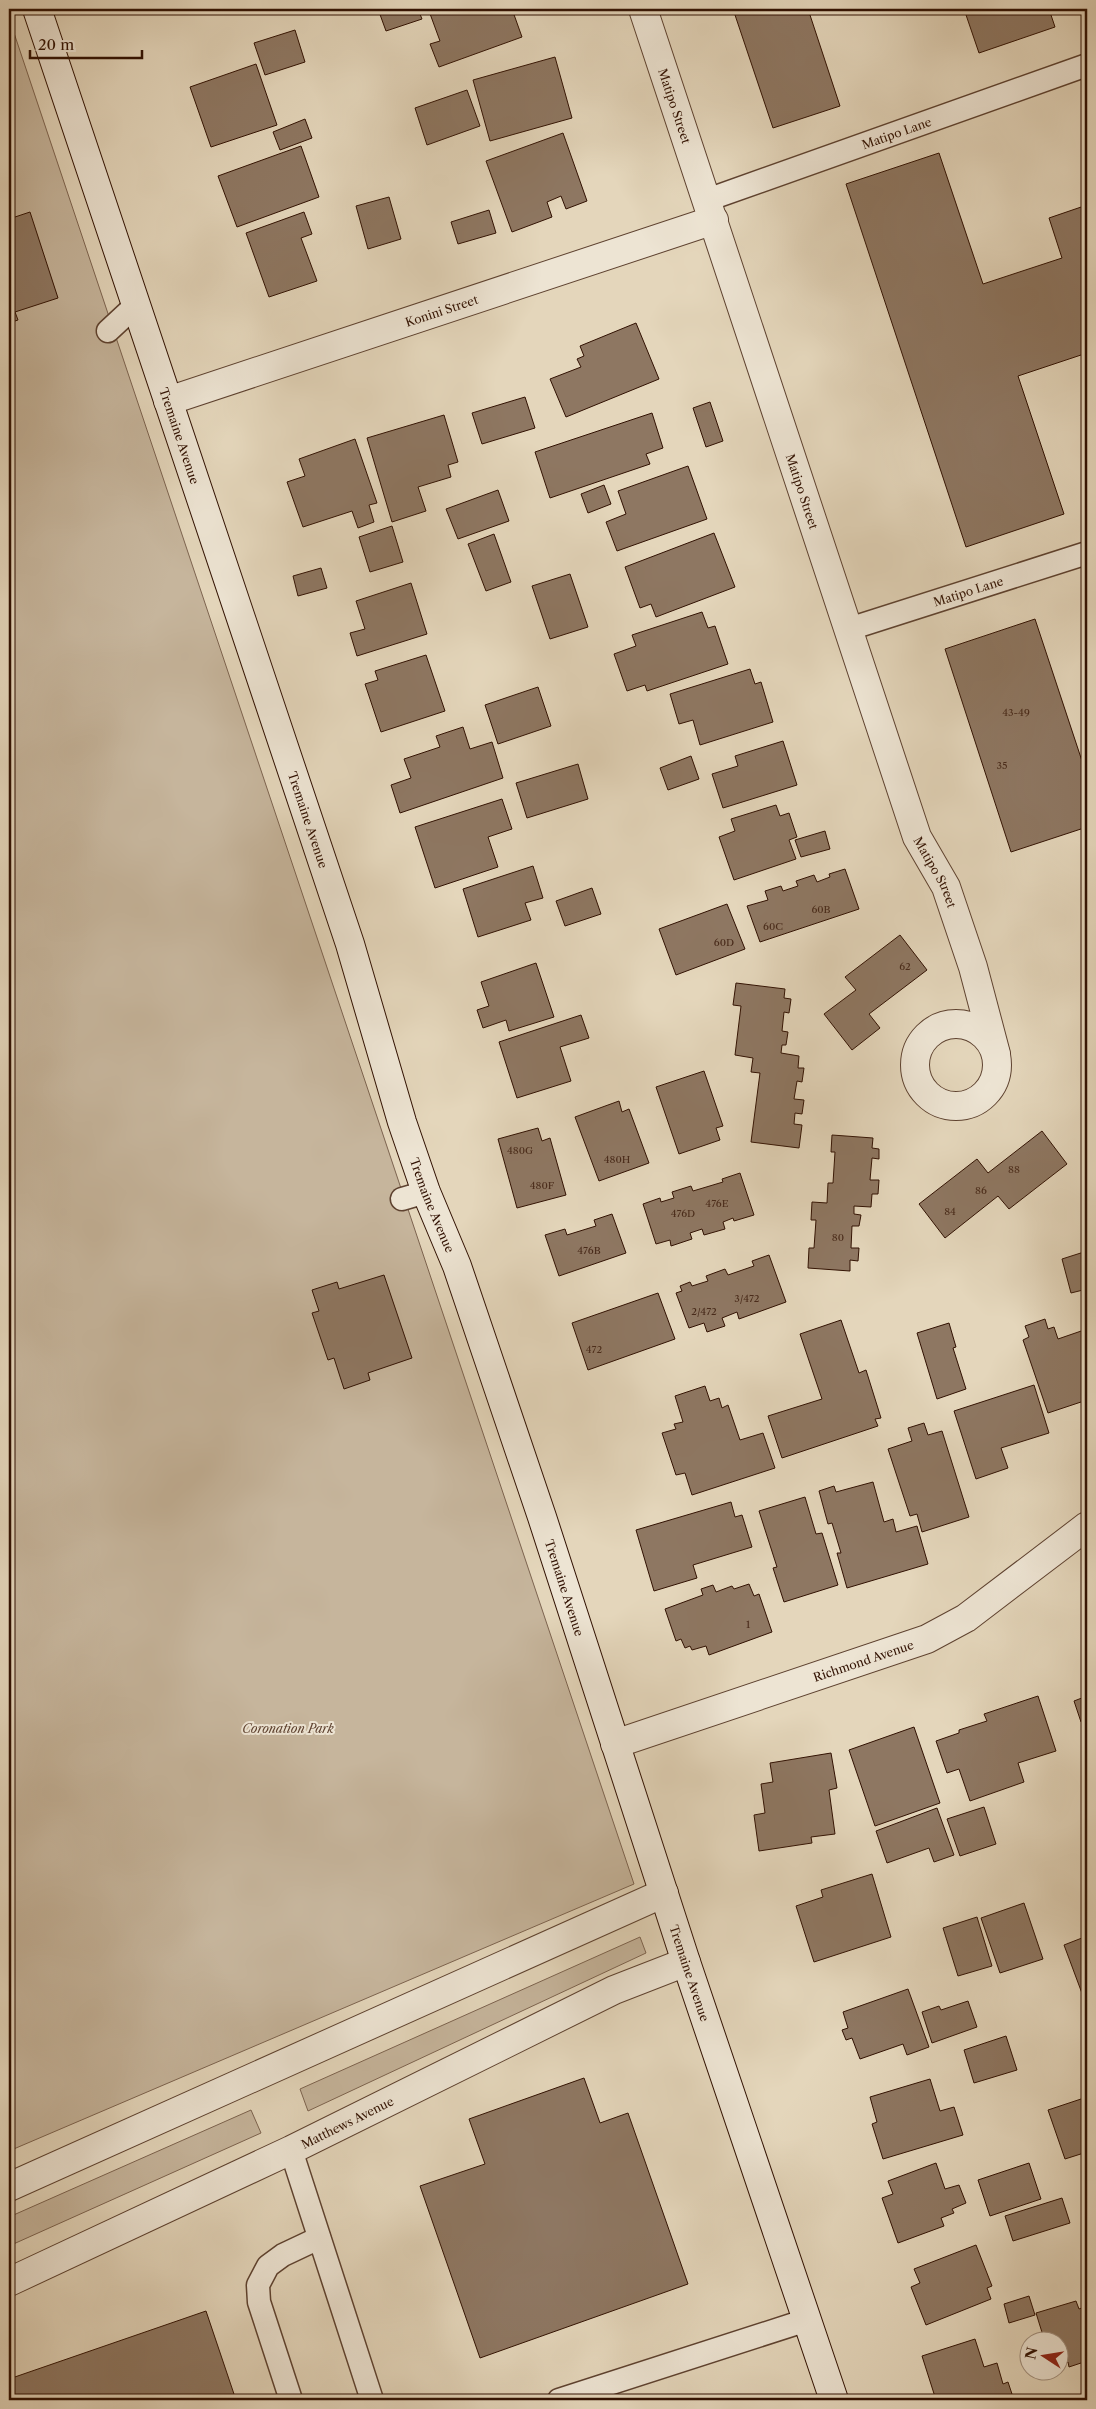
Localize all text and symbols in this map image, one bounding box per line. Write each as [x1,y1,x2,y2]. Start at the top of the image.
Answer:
scale bar [30,28,142,60]
text: 20 m [38,35,74,54]
street label: Matipo Street [656,66,695,146]
street label: Matipo Lane [860,113,933,152]
street label: Konini Street [403,291,480,329]
street label: Tremaine Avenue [157,386,203,486]
street label: Matipo Street [783,452,822,532]
street label: Matipo Lane [931,573,1005,609]
house number: 43-49 [1002,706,1030,719]
house number: 35 [997,759,1007,772]
street label: Tremaine Avenue [285,770,332,870]
street label: Matipo Street [911,834,960,910]
house number: 60B [811,903,831,916]
house number: 60C [763,920,783,933]
house number: 60D [714,936,734,949]
house number: 62 [899,960,911,973]
house number: 480G [507,1144,533,1157]
house number: 480H [604,1153,631,1166]
street label: Tremaine Avenue [407,1156,458,1255]
house number: 88 [1008,1163,1020,1176]
house number: 480F [530,1179,555,1192]
house number: 86 [975,1184,987,1197]
house number: 476E [705,1197,729,1210]
house number: 84 [944,1205,956,1218]
house number: 476D [671,1207,695,1220]
house number: 80 [832,1231,844,1244]
house number: 476B [577,1244,601,1257]
house number: 3/472 [734,1292,760,1305]
house number: 2/472 [691,1305,717,1318]
house number: 472 [586,1343,602,1356]
street label: Tremaine Avenue [542,1537,588,1638]
house number: 1 [746,1618,751,1631]
street label: Richmond Avenue [811,1636,916,1684]
park label: Coronation Park [242,1721,335,1736]
street label: Tremaine Avenue [667,1923,713,2023]
street label: Matthews Avenue [298,2093,396,2151]
north arrow [1018,2332,1068,2382]
text: N [1021,2345,1041,2361]

